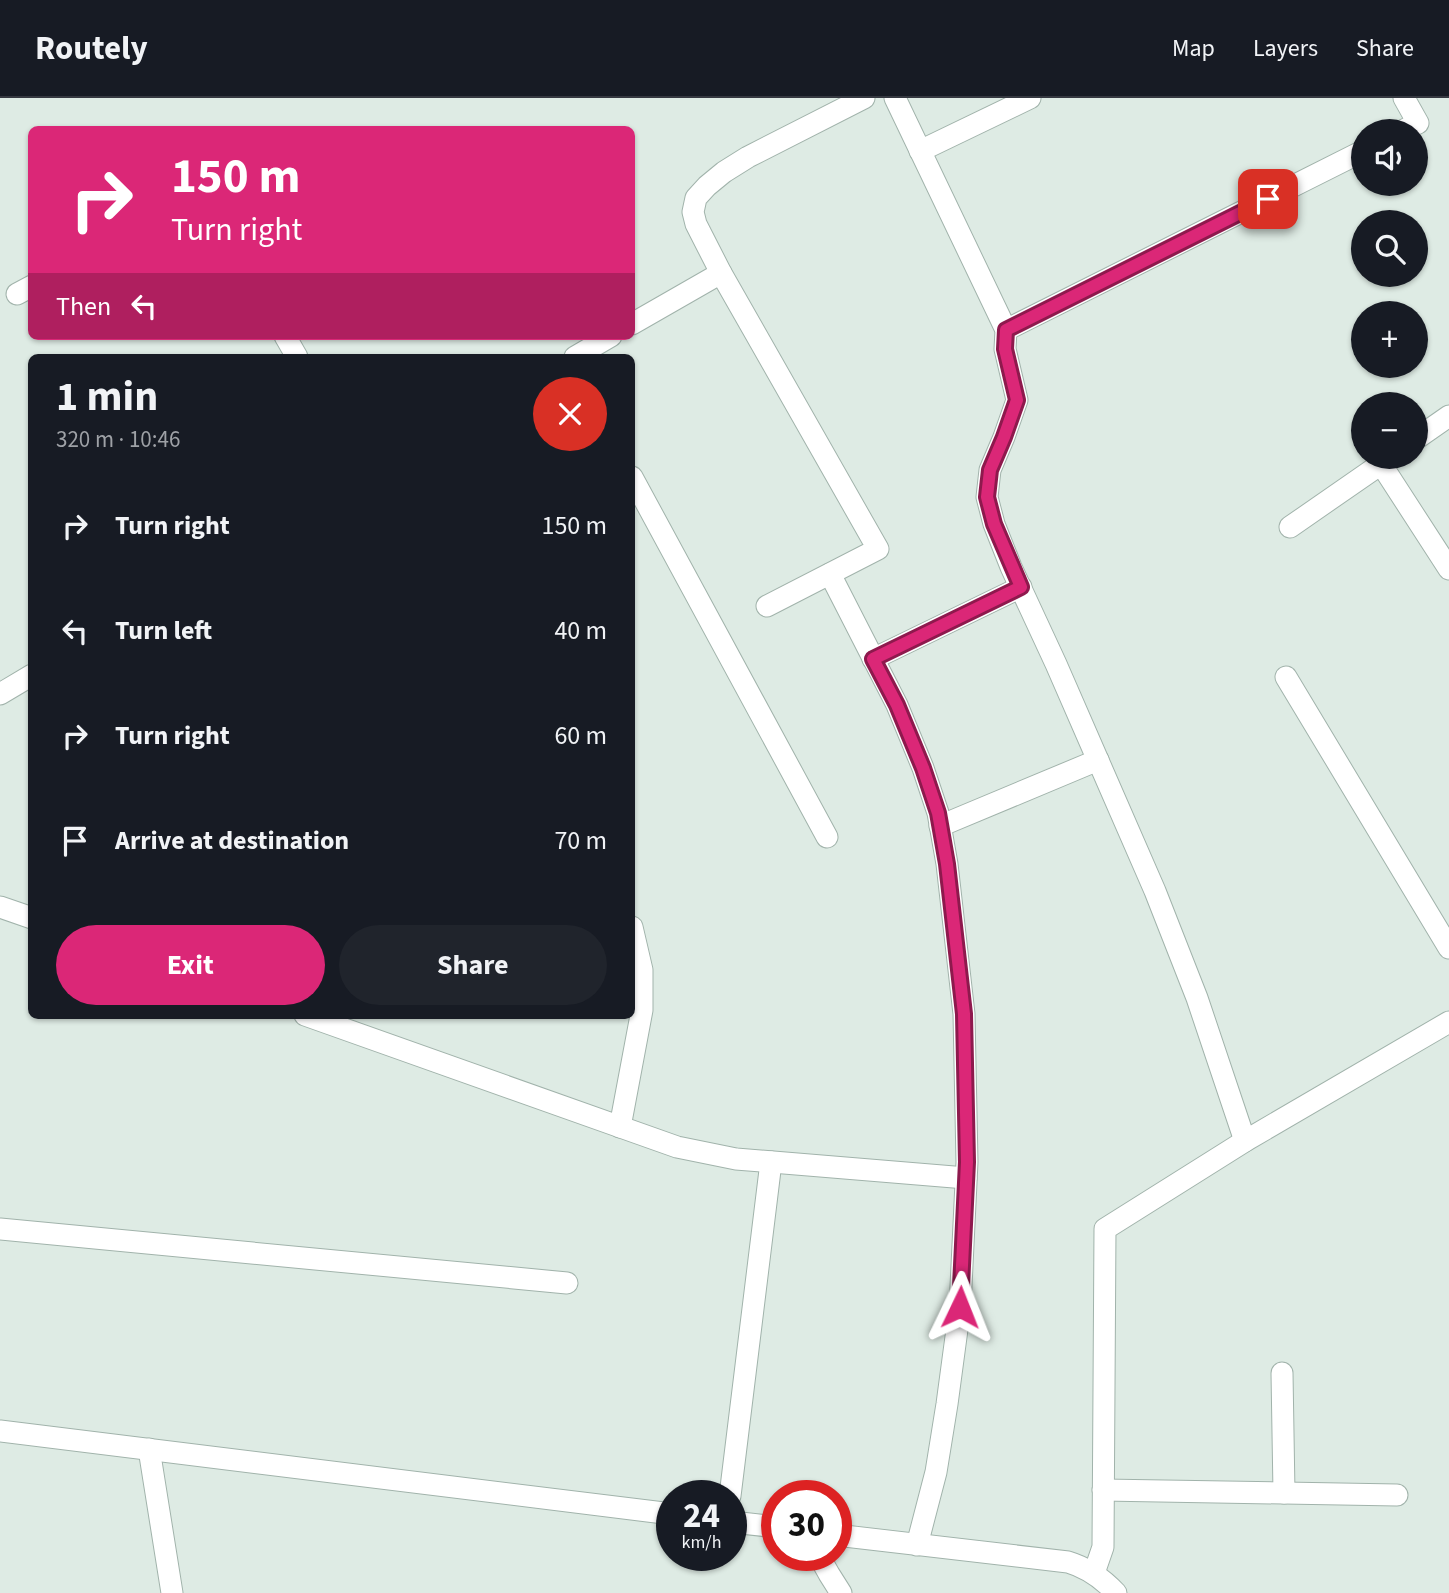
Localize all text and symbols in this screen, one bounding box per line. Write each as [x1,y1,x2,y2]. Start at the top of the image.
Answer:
text: Routely [35,25,148,72]
text: Map [1172,31,1215,66]
text: Layers [1253,31,1318,66]
text: Share [1356,31,1414,66]
map controls [1351,119,1428,469]
button: sound [1351,119,1428,196]
text: 150 m [171,142,300,212]
icon: right [56,154,147,245]
pin [1238,169,1298,229]
icon: arrive [1249,180,1287,218]
text: Turn right [171,207,302,253]
button: search [1351,210,1428,287]
icon: left [125,287,163,325]
text: Then [56,288,111,325]
button: + [1351,301,1428,378]
text: 1 min [56,367,158,427]
button: close [533,377,607,451]
button: − [1351,392,1428,469]
text: 320 m · 10:46 [56,423,180,456]
icon: right [56,507,94,545]
text: Turn right [115,507,230,544]
text: 150 m [541,507,607,544]
icon: left [56,612,94,650]
text: Turn left [115,612,212,649]
text: 40 m [554,612,607,649]
icon: right [56,717,94,755]
text: Turn right [115,717,230,754]
text: 60 m [554,717,607,754]
icon: arrive [56,822,94,860]
text: Arrive at destination [115,822,349,859]
text: 70 m [554,822,607,859]
button: Exit [56,925,325,1005]
button: Share [339,925,607,1005]
position arrow [923,1270,997,1344]
speed limit sign: 30 [761,1480,852,1571]
text: 24 [683,1491,720,1541]
text: km/h [682,1530,721,1555]

